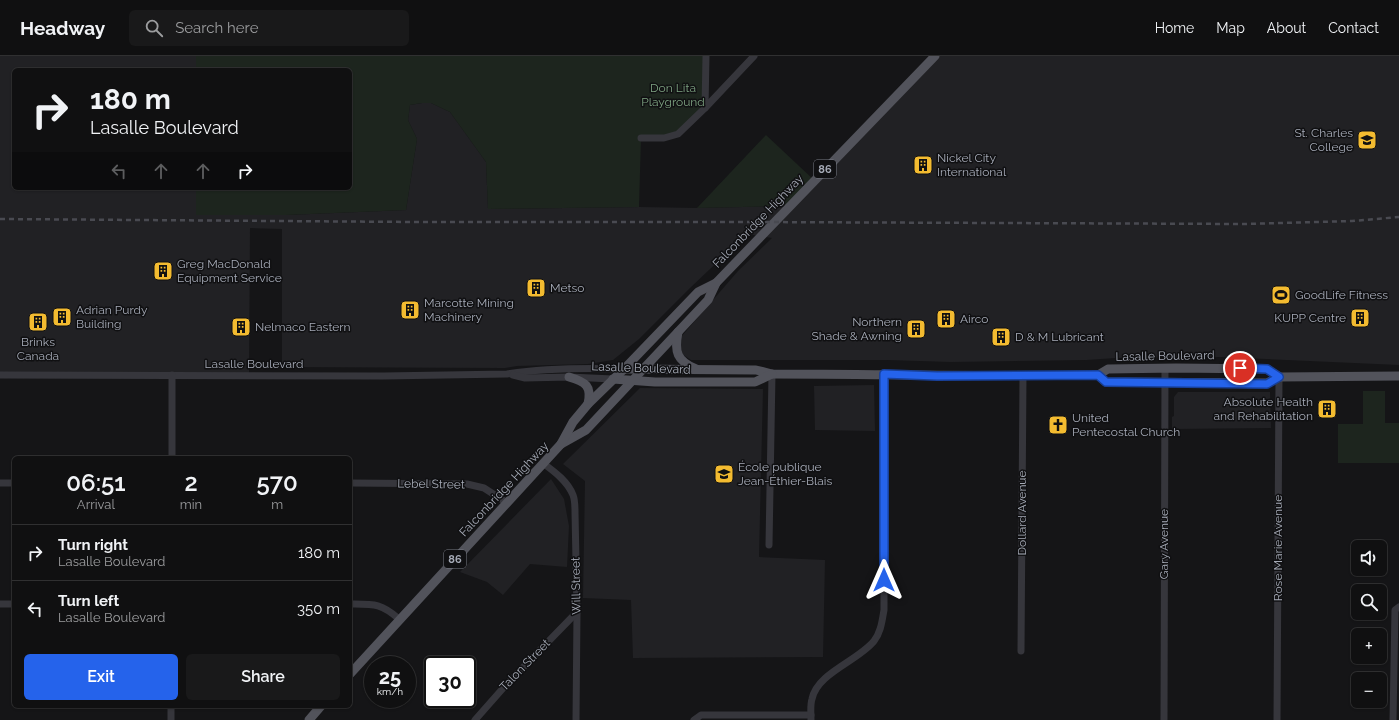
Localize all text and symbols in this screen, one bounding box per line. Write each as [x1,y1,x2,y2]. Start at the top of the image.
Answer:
search box [129,10,409,46]
text: Headway [20,17,105,39]
icon: search [143,17,165,39]
text: Search here [175,19,258,37]
text: Home [1155,20,1194,36]
text: Map [1216,20,1245,36]
text: About [1267,20,1306,36]
text: Contact [1328,20,1379,36]
park label: Don Lita Playground [641,81,705,109]
text: 180 m [90,83,171,116]
icon: right [24,84,76,136]
text: Lasalle Boulevard [90,117,239,138]
place label: St. Charles College [1294,126,1353,154]
school or university icon: St. Charles College [1356,129,1378,151]
place label: Nickel City International [937,151,1007,179]
building icon: Nickel City International [912,154,934,176]
icon: left [108,160,130,182]
icon: ahead [150,160,172,182]
icon: ahead [192,160,214,182]
icon: right [234,160,256,182]
road number: 86 [814,160,836,178]
street label: Falconbridge Highway [710,171,807,271]
place label: Greg MacDonald Equipment Service [177,257,282,285]
building icon: Greg MacDonald Equipment Service [152,260,174,282]
building icon: Metso [525,277,547,299]
place label: Metso [550,281,584,295]
sports icon: GoodLife Fitness [1270,284,1292,306]
place label: GoodLife Fitness [1295,288,1388,302]
place label: Marcotte Mining Machinery [424,296,514,324]
building icon: Marcotte Mining Machinery [399,299,421,321]
place label: Adrian Purdy Building [76,303,148,331]
building icon: Adrian Purdy Building [51,306,73,328]
building icon: KUPP Centre [1349,307,1371,329]
building icon: Airco [935,308,957,330]
building icon: Brinks Canada [27,311,49,333]
place label: KUPP Centre [1274,311,1346,325]
place label: Airco [960,312,988,326]
place label: Northern Shade & Awning [811,315,902,343]
building icon: Nelmaco Eastern [230,316,252,338]
building icon: Northern Shade & Awning [905,318,927,340]
place label: Nelmaco Eastern [255,320,351,334]
building icon: D & M Lubricant [990,326,1012,348]
place label: D & M Lubricant [1015,330,1104,344]
place label: Brinks Canada [17,335,59,363]
street label: Lasalle Boulevard [1115,348,1215,364]
pin [1223,351,1257,385]
street label: Lasalle Boulevard [204,357,304,371]
icon: arrive [1229,357,1251,379]
street label: Lasalle Boulevard [591,359,691,377]
place label: Absolute Health and Rehabilitation [1214,395,1313,423]
building icon: Absolute Health and Rehabilitation [1316,398,1338,420]
place label: United Pentecostal Church [1072,411,1180,439]
church icon: United Pentecostal Church [1047,414,1069,436]
street label: Falconbridge Highway [457,438,552,539]
place label: École publique Jean-Éthier-Blais [738,460,832,488]
school or university icon: École publique Jean-Éthier-Blais [713,463,735,485]
text: 06:51 [66,468,126,497]
text: 2 [184,468,198,497]
text: 570 [257,468,298,497]
street label: Dollard Avenue [1015,470,1029,556]
street label: Lebel Street [397,476,465,492]
street label: Rose Marie Avenue [1271,495,1285,601]
text: Arrival [77,497,115,512]
text: min [180,497,202,512]
text: m [271,497,283,512]
street label: Gary Avenue [1157,509,1171,579]
text: Turn right [58,536,128,554]
map controls [1351,540,1387,708]
button: sound [1351,540,1387,576]
icon: right [24,542,46,564]
text: 180 m [298,544,340,562]
road number: 86 [444,550,466,568]
text: Lasalle Boulevard [58,554,165,569]
street label: Will Street [568,557,584,615]
position arrow [863,559,905,601]
button: search [1351,584,1387,620]
text: Turn left [58,592,119,610]
icon: left [24,598,46,620]
text: 350 m [297,600,340,618]
text: Lasalle Boulevard [58,610,165,625]
button: + [1351,628,1387,664]
street label: Talon Street [497,636,553,694]
button: Exit [24,654,178,700]
button: Share [186,654,340,700]
speed limit sign: 30 [424,656,476,708]
text: 25 [379,665,401,689]
button: − [1351,672,1387,708]
text: km/h [377,686,403,697]

